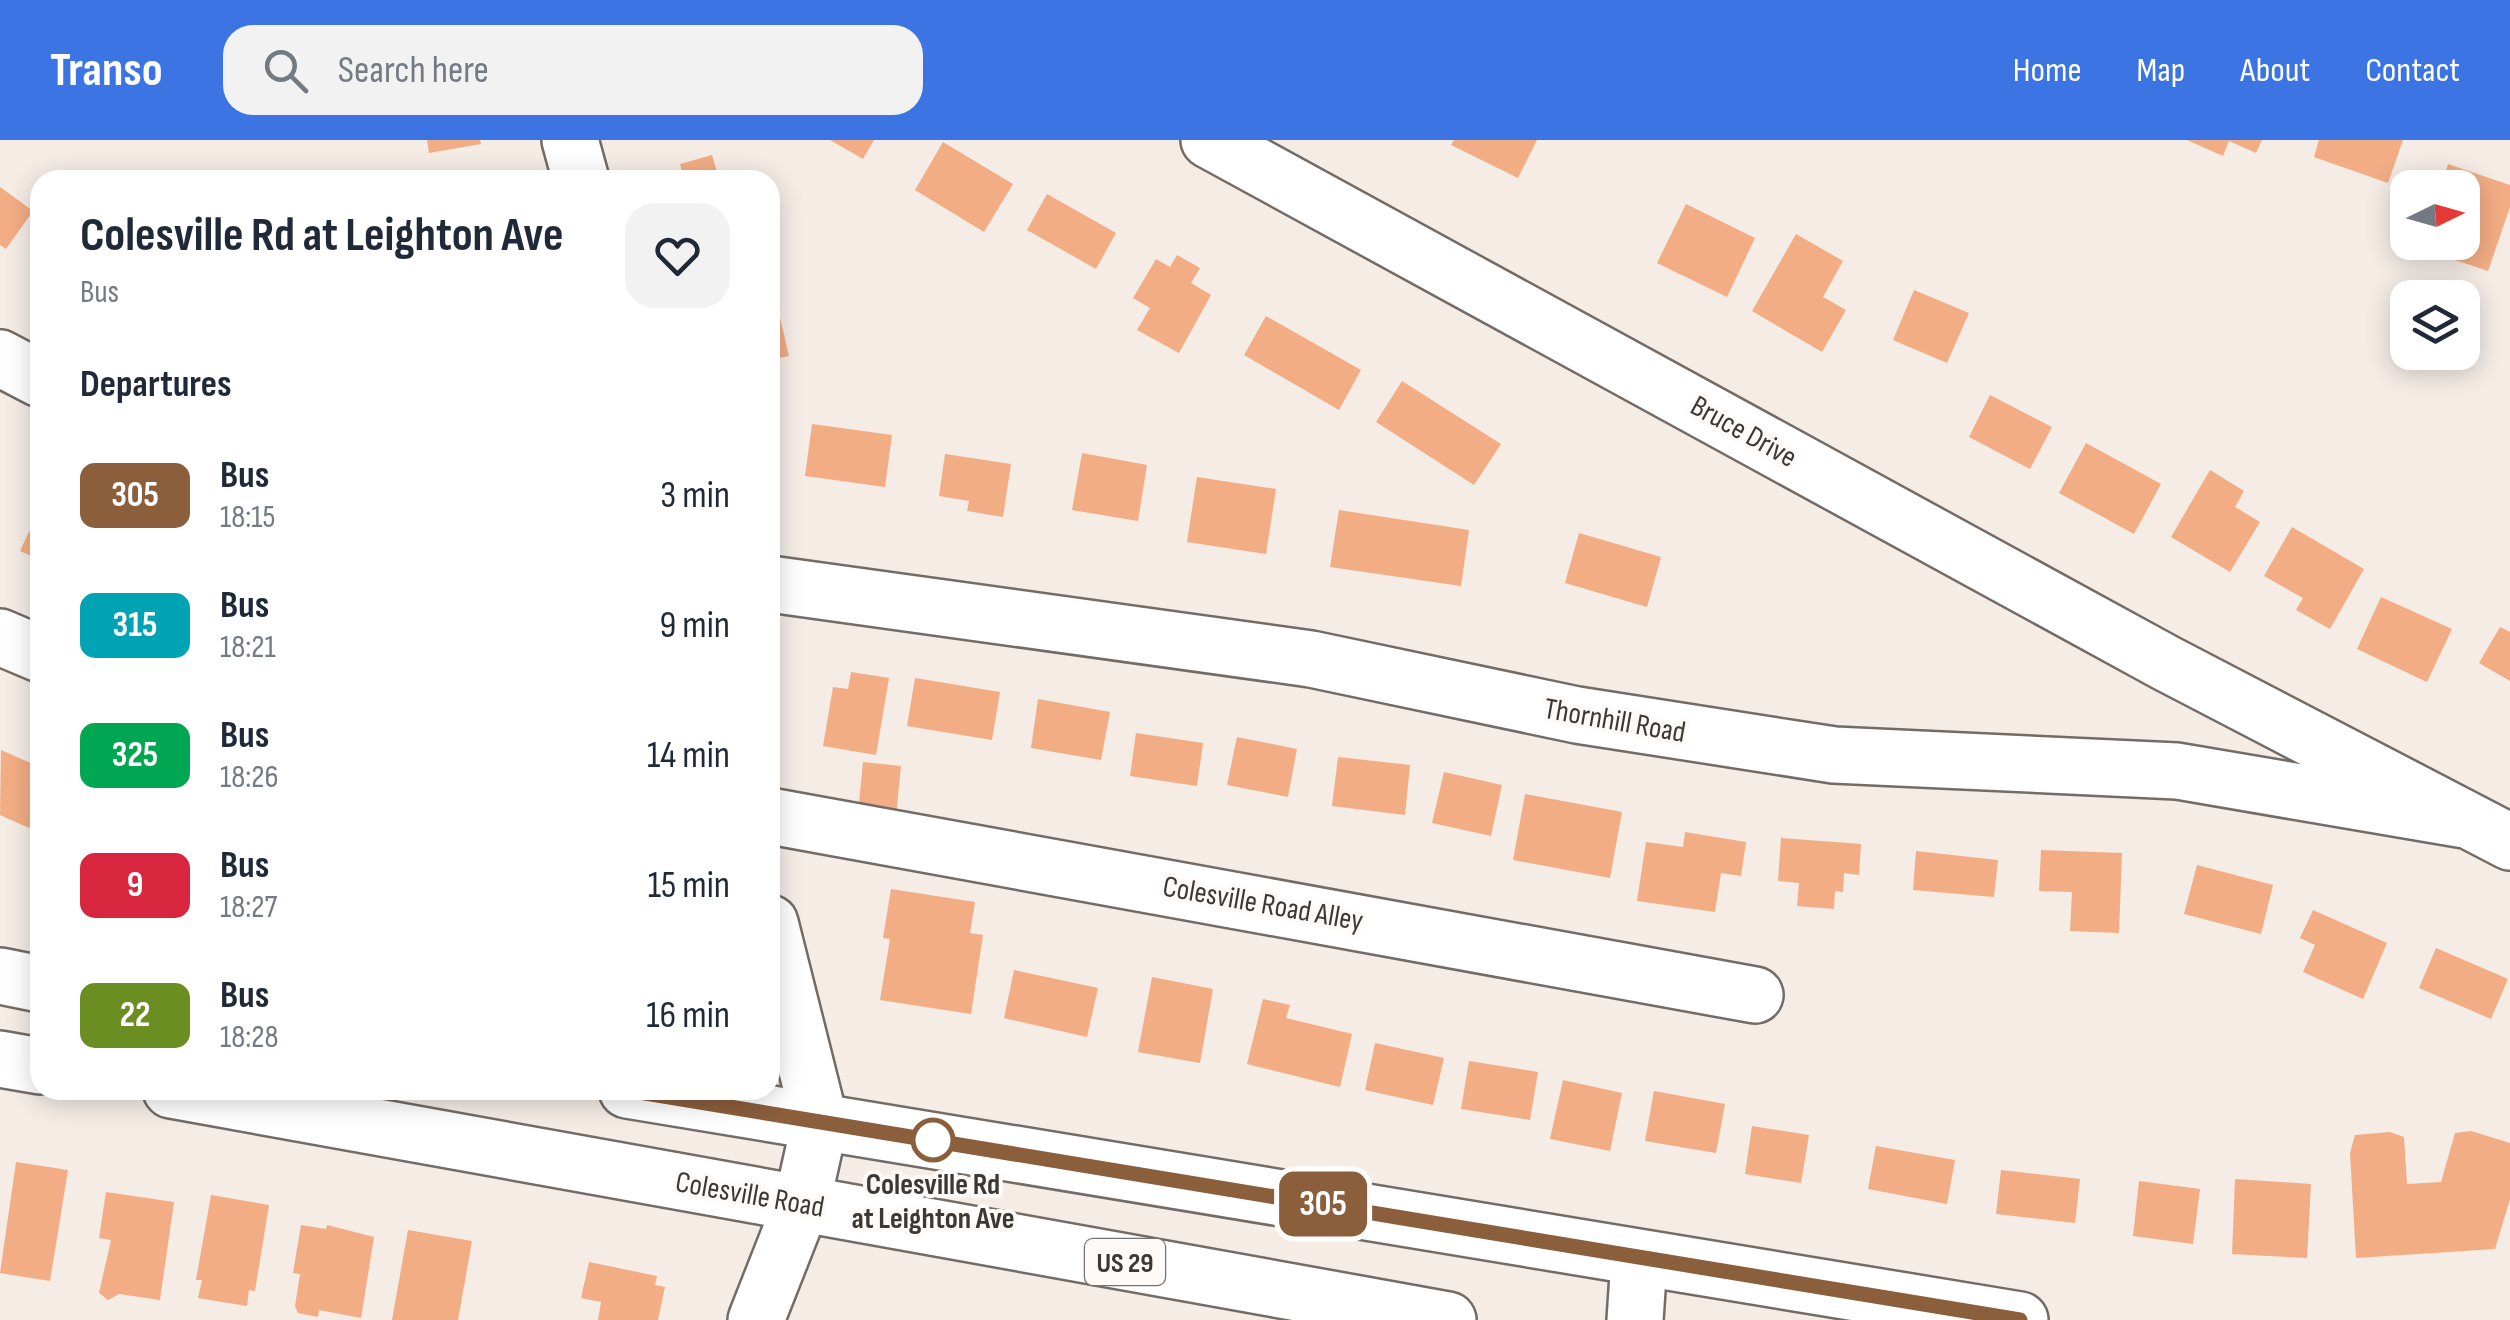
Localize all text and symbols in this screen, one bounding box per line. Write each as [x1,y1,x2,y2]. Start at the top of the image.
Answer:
search box [223,25,923,115]
text: Transo [50,42,163,99]
icon: search [258,43,313,98]
text: Search here [338,48,489,93]
text: Home [2013,49,2082,92]
text: Map [2137,49,2185,92]
text: About [2240,49,2310,92]
text: Contact [2365,49,2460,92]
north arrow [2390,170,2480,260]
map controls [2390,170,2480,370]
button: heart [625,203,730,308]
text: Colesville Rd at Leighton Ave [80,207,563,264]
text: Bus [80,273,119,312]
button: layers [2390,280,2480,370]
text: Departures [80,362,232,407]
street label: Bruce Drive [1684,388,1803,476]
text: Bus [220,453,269,498]
text: 3 min [660,473,730,518]
text: 305 [111,474,159,517]
text: 18:15 [220,498,275,537]
text: Bus [220,583,269,628]
text: 9 min [659,603,730,648]
text: 315 [113,604,157,647]
text: 18:21 [220,628,276,667]
street label: Thornhill Road [1541,691,1688,751]
text: Bus [220,713,269,758]
text: 14 min [647,733,730,778]
text: 325 [112,734,158,777]
text: 18:26 [220,758,278,797]
text: Bus [220,843,269,888]
text: 15 min [648,863,730,908]
text: 9 [127,864,143,907]
street label: Colesville Road Alley [1160,869,1366,939]
text: 18:27 [220,888,277,927]
text: Bus [220,973,269,1018]
text: 16 min [646,993,730,1038]
text: 22 [120,994,150,1037]
text: 18:28 [220,1018,278,1057]
marker: Colesville Rd at Leighton Ave [912,1119,954,1161]
street label: Colesville Road [673,1164,827,1226]
place label: Colesville Rd at Leighton Ave [851,1167,1015,1237]
line badge: 305 [1266,1172,1380,1236]
text: 305 [1299,1183,1347,1226]
road number: US 29 [1085,1239,1165,1285]

